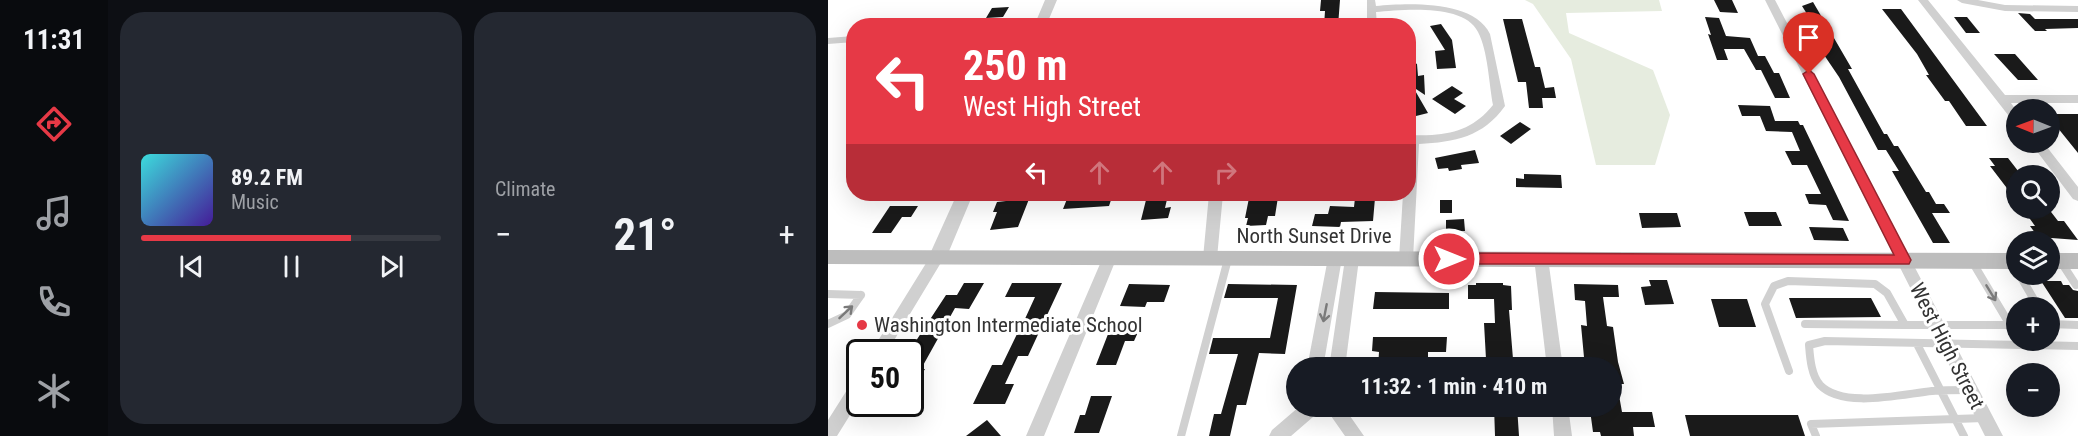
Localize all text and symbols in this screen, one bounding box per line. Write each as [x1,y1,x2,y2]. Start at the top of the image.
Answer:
pin [1783,12,1834,74]
icon: arrive [1792,21,1825,54]
text: 11:31 [23,24,85,56]
text: 250 m [963,41,1068,90]
icon: left [864,42,942,120]
text: West High Street [963,91,1141,123]
north arrow [2006,99,2060,153]
map controls [2006,99,2060,417]
icon: directions [33,103,75,145]
icon: left [1020,156,1053,189]
icon: ahead [1083,156,1116,189]
icon: ahead [1146,156,1179,189]
icon: right [1209,156,1242,189]
text: 89.2 FM [231,165,303,190]
button: search [2006,165,2060,219]
text: Climate [495,177,555,201]
text: Music [231,190,279,214]
icon: music [33,192,75,234]
text: 21° [614,208,677,261]
text: − [495,215,512,254]
text: + [779,215,795,254]
street label: North Sunset Drive [1236,224,1392,248]
position arrow [1417,227,1481,291]
button: layers [2006,231,2060,285]
icon: previous [175,250,208,283]
icon: pause [275,250,308,283]
icon: next [375,250,408,283]
street label: West High Street [1905,279,1989,413]
icon: phone [33,281,75,323]
one-way arrow [1985,284,1997,301]
button: + [2006,297,2060,351]
one-way arrow [1319,303,1330,322]
one-way arrow [839,305,854,319]
place label: Washington Intermediate School [874,313,1143,337]
marker: Washington Intermediate School [855,318,869,332]
speed limit sign: 50 [846,339,924,417]
button: − [2006,363,2060,417]
icon: climate [33,370,75,412]
text: 11:32 · 1 min · 410 m [1361,374,1547,399]

